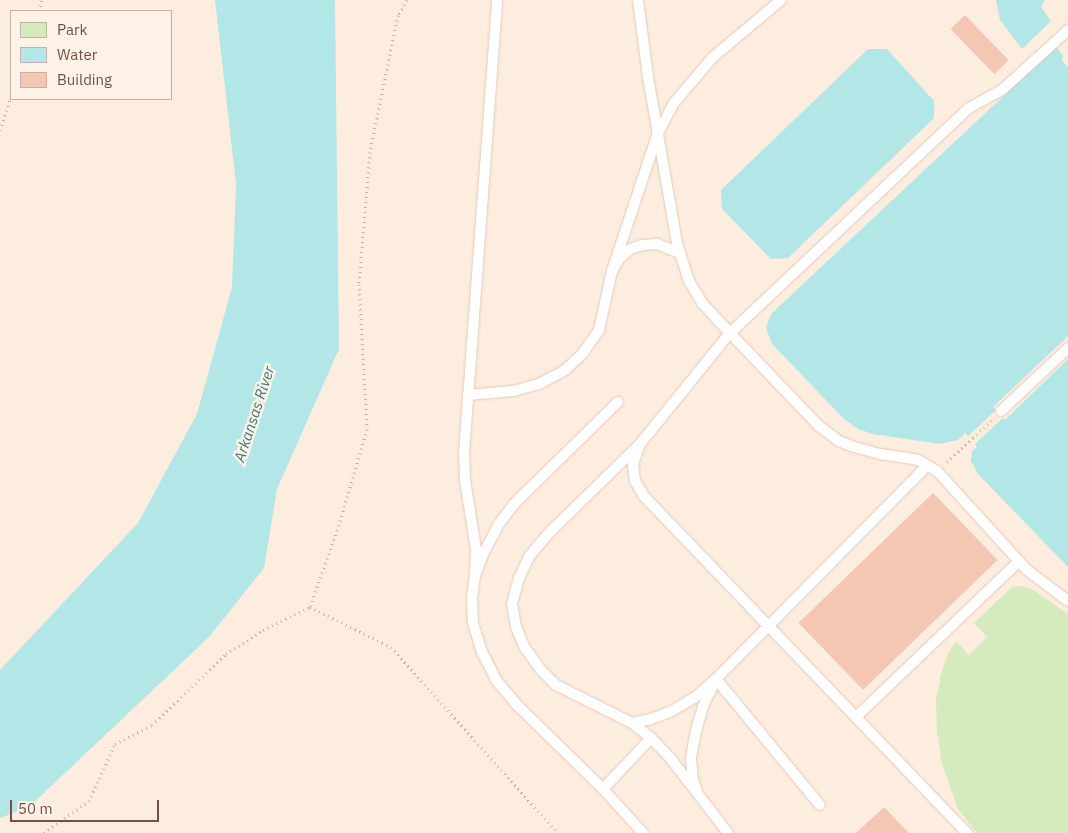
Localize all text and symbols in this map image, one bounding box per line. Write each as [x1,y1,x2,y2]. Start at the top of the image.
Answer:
legend [10,10,172,100]
text: Park [57,20,87,39]
text: Water [57,45,97,64]
text: Building [57,70,112,89]
water label: Arkansas River [230,364,278,464]
scale bar [12,790,161,822]
text: 50 m [18,799,53,818]

